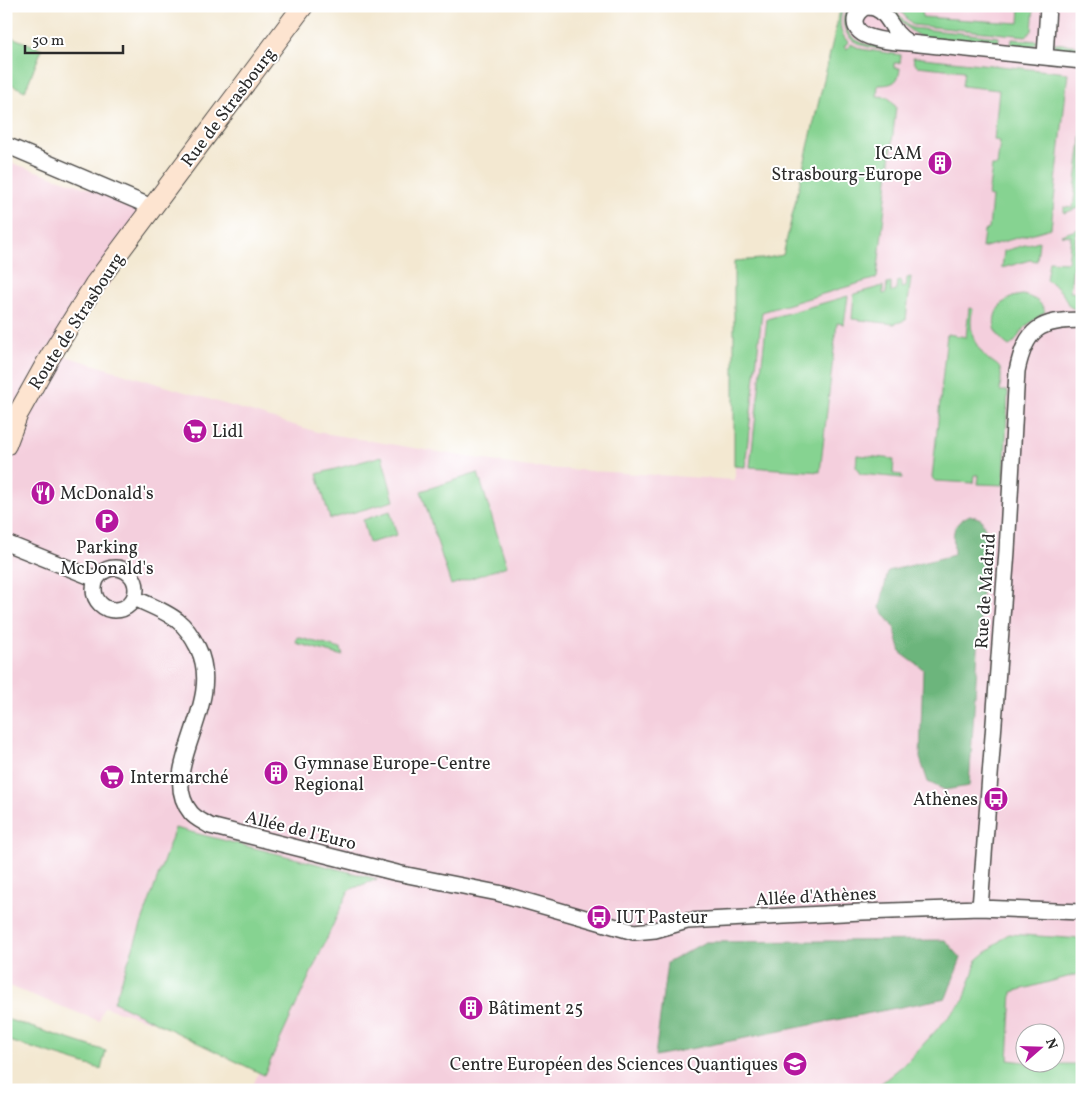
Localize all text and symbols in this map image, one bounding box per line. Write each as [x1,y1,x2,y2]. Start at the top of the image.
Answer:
scale bar [25,22,122,54]
text: 50 m [32,31,64,52]
street label: Rue de Strasbourg [176,43,282,173]
place label: ICAM Strasbourg-Europe [771,142,922,188]
building icon: ICAM Strasbourg-Europe [927,150,953,176]
street label: Route de Strasbourg [23,248,131,395]
supermarket icon: Lidl [182,418,208,444]
place label: Lidl [212,420,243,445]
restaurant icon: McDonald's [30,480,56,506]
place label: McDonald's [60,482,154,507]
parking icon: Parking McDonald's [94,508,120,534]
street label: Rue de Madrid [970,532,1003,650]
place label: Parking McDonald's [60,536,154,582]
place label: Gymnase Europe-Centre Regional [294,752,491,798]
building icon: Gymnase Europe-Centre Regional [263,760,289,786]
supermarket icon: Intermarché [99,764,125,790]
place label: Intermarché [130,766,229,791]
bus stop icon: Athènes [983,786,1009,812]
place label: Athènes [913,788,978,813]
street label: Allée de l'Euro [243,806,359,857]
street label: Allée d'Athènes [755,882,877,913]
bus stop icon: IUT Pasteur [586,904,612,930]
place label: IUT Pasteur [616,906,708,931]
building icon: Bâtiment 25 [458,995,484,1021]
place label: Bâtiment 25 [488,997,583,1022]
north arrow [1016,1024,1066,1074]
text: N [1040,1036,1061,1052]
school or university icon: Centre Européen des Sciences Quantiques [782,1051,808,1077]
place label: Centre Européen des Sciences Quantiques [450,1053,778,1078]

